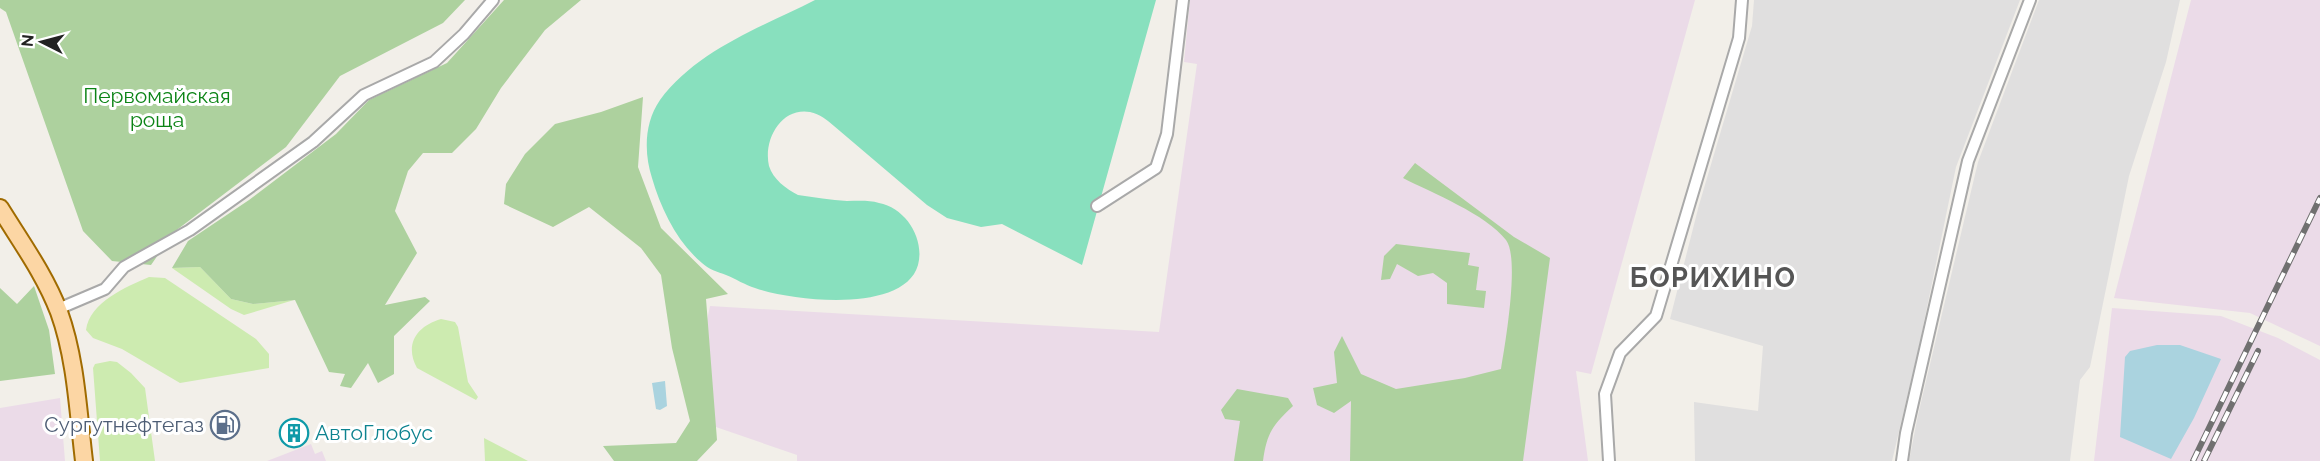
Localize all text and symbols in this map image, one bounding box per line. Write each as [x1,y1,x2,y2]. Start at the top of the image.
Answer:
north arrow [12,12,72,72]
text: N [17,33,38,48]
park label: Первомайская роща [83,83,231,132]
district label: БОРИХИНО [1630,262,1796,293]
fuel station icon: Сургутнефтегаз [209,409,241,441]
place label: Сургутнефтегаз [44,412,204,437]
building icon: АвтоГлобус [278,417,310,449]
place label: АвтоГлобус [315,420,433,445]

